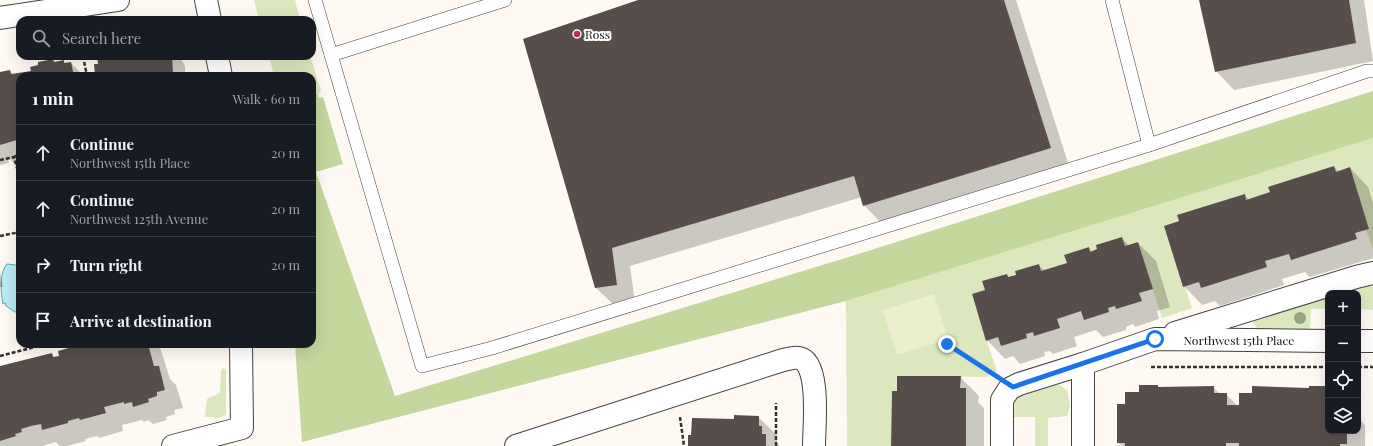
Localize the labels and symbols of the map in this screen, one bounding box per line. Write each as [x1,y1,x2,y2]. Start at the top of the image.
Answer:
place label: Ross [585,26,610,42]
marker: Ross [572,29,582,39]
route start [1146,330,1164,348]
street label: Northwest 15th Place [1184,332,1294,348]
route end [938,335,956,353]

